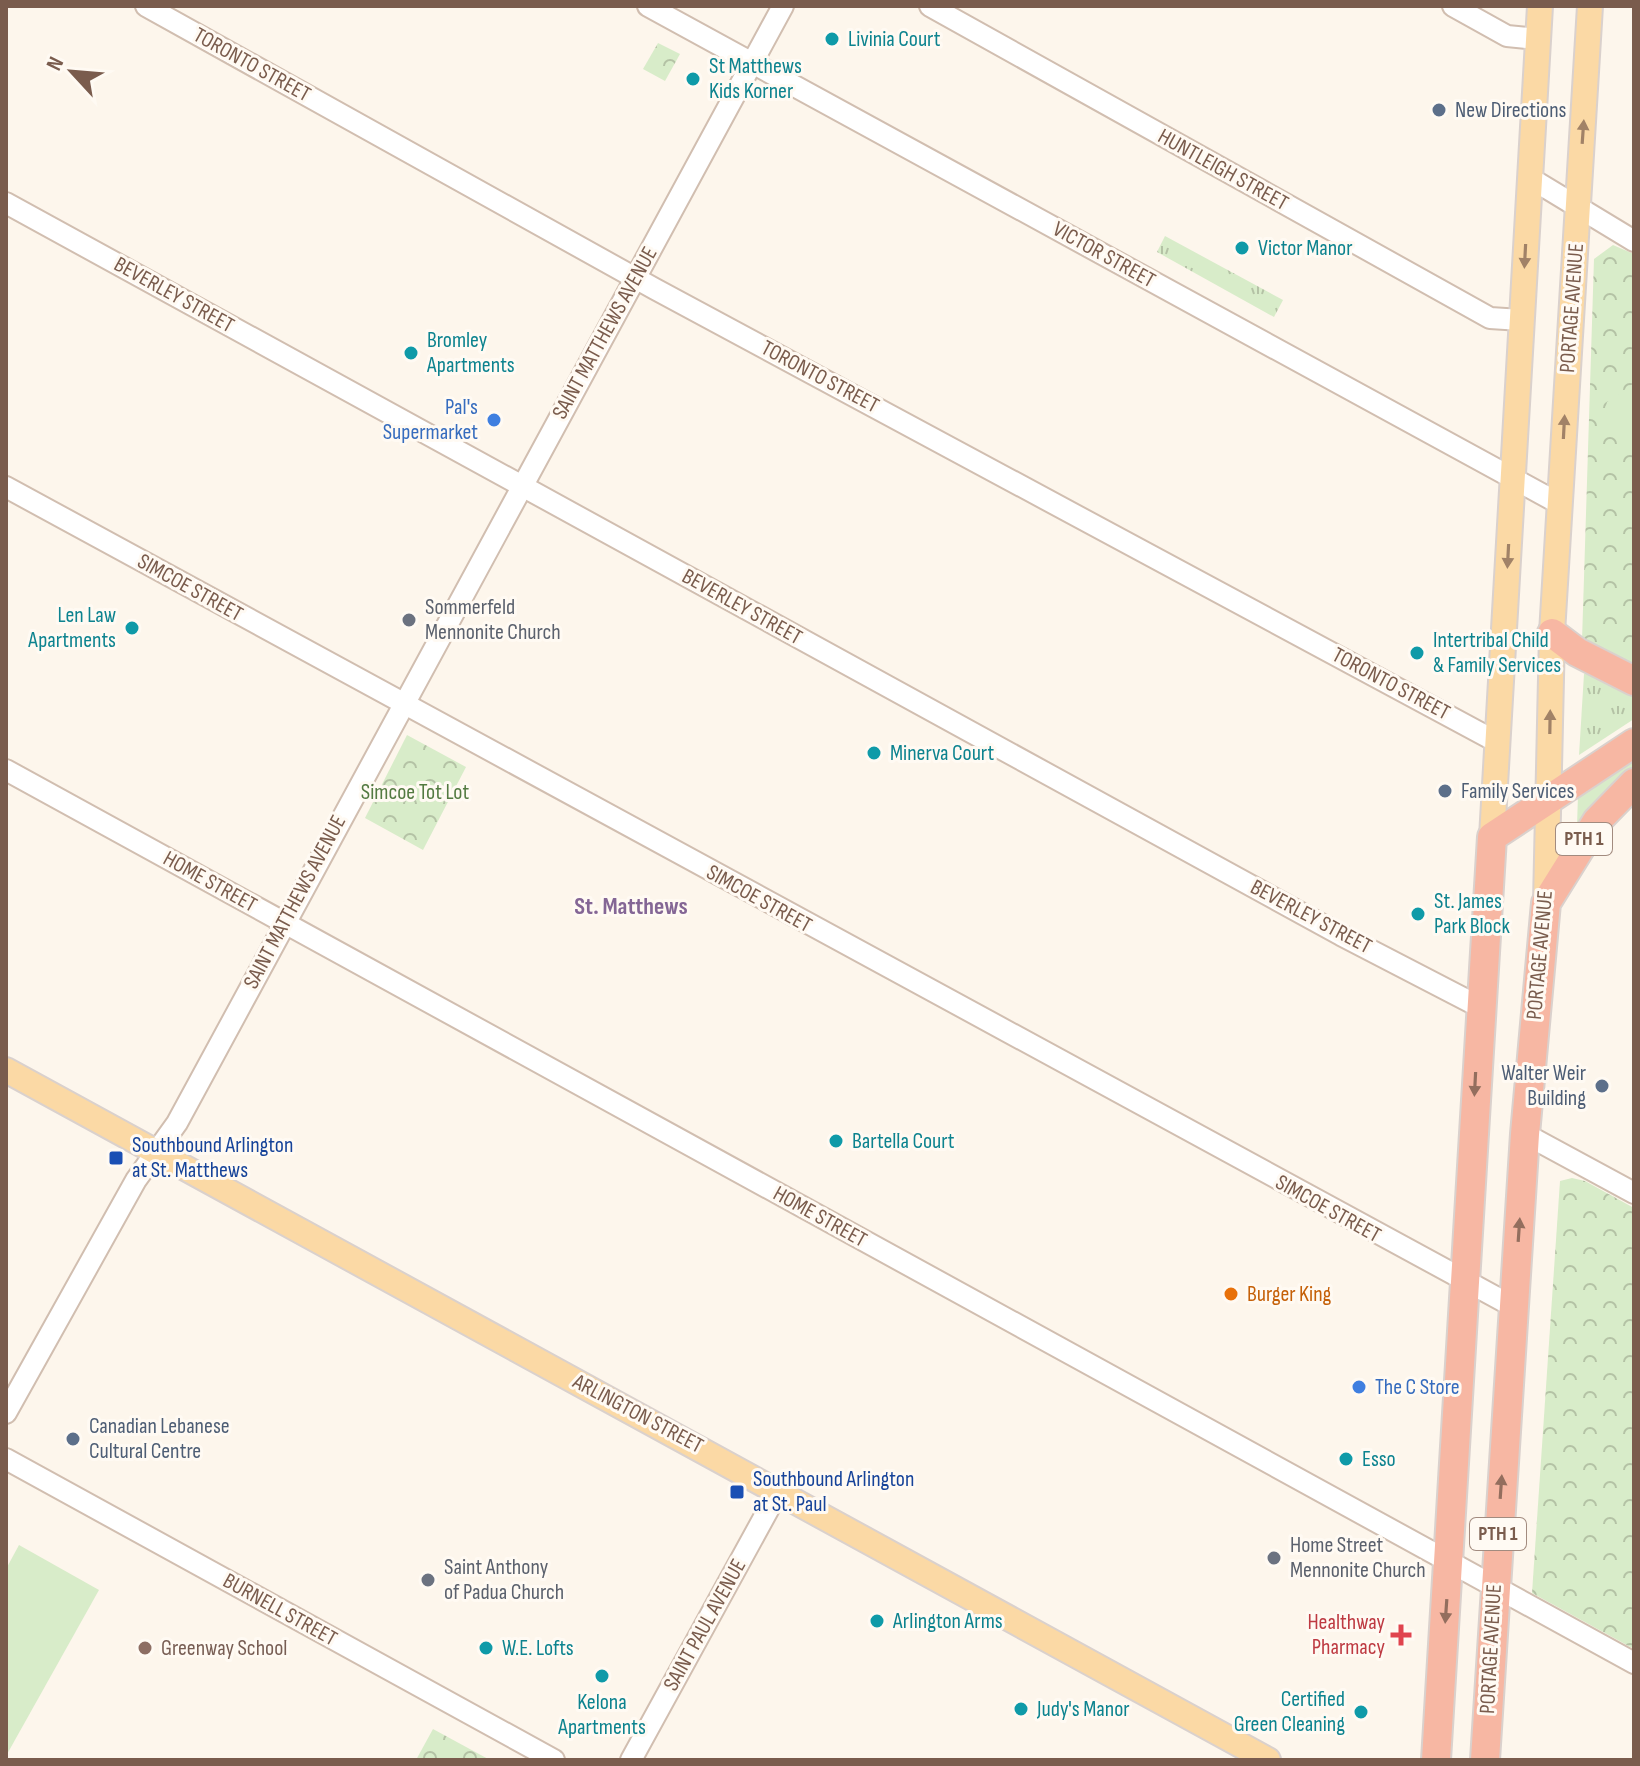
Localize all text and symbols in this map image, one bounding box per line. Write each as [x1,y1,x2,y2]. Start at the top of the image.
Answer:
street label: TORONTO STREET [189,22,315,108]
place label: Livinia Court [848,26,941,53]
marker: Livinia Court [823,30,841,48]
north arrow [32,32,112,112]
text: N [41,53,70,75]
place label: St Matthews Kids Korner [709,53,802,105]
marker: St Matthews Kids Korner [684,70,702,88]
place label: New Directions [1455,97,1567,124]
marker: New Directions [1430,101,1448,119]
one-way arrow [1577,119,1590,144]
street label: HUNTLEIGH STREET [1153,123,1293,217]
street label: VICTOR STREET [1048,216,1160,294]
place label: Victor Manor [1258,235,1353,262]
marker: Victor Manor [1233,239,1251,257]
street label: SAINT MATTHEWS AVENUE [546,242,664,424]
street label: PORTAGE AVENUE [1554,242,1590,374]
one-way arrow [1518,244,1531,269]
street label: BEVERLEY STREET [109,251,239,339]
place label: Bromley Apartments [426,327,515,379]
street label: TORONTO STREET [756,335,884,419]
marker: Bromley Apartments [402,344,420,362]
place label: Pal's Supermarket [383,394,478,446]
marker: Pal's Supermarket [485,411,503,429]
one-way arrow [1558,414,1571,439]
one-way arrow [1501,544,1514,569]
street label: SIMCOE STREET [133,548,247,628]
street label: BEVERLEY STREET [677,563,807,651]
place label: Sommerfeld Mennonite Church [425,594,561,646]
place label: Len Law Apartments [27,602,116,654]
marker: Sommerfeld Mennonite Church [400,611,418,629]
marker: Len Law Apartments [123,619,141,637]
place label: Intertribal Child & Family Services [1433,627,1561,679]
street label: TORONTO STREET [1327,642,1455,726]
marker: Intertribal Child & Family Services [1408,644,1426,662]
one-way arrow [1544,709,1557,734]
place label: Minerva Court [890,740,994,767]
marker: Minerva Court [865,744,883,762]
place label: Family Services [1461,778,1575,805]
park label: Simcoe Tot Lot [361,779,469,806]
marker: Family Services [1436,782,1454,800]
street label: SAINT MATTHEWS AVENUE [238,811,352,993]
road number: PTH 1 [1556,823,1612,855]
street label: HOME STREET [158,845,262,919]
street label: SIMCOE STREET [702,859,816,939]
street label: BEVERLEY STREET [1246,874,1376,960]
place label: St. James Park Block [1434,888,1510,940]
street label: PORTAGE AVENUE [1521,889,1559,1021]
district label: St. Matthews [574,892,688,921]
marker: St. James Park Block [1409,905,1427,923]
place label: Walter Weir Building [1501,1060,1586,1112]
one-way arrow [1469,1072,1482,1097]
marker: Walter Weir Building [1593,1077,1611,1095]
place label: Bartella Court [852,1128,955,1155]
place label: Southbound Arlington at St. Matthews [132,1132,293,1184]
marker: Bartella Court [827,1132,845,1150]
marker: Southbound Arlington at St. Matthews [107,1149,125,1167]
street label: SIMCOE STREET [1271,1169,1385,1249]
street label: HOME STREET [768,1180,872,1254]
one-way arrow [1513,1217,1526,1242]
place label: Burger King [1247,1281,1332,1308]
marker: Burger King [1222,1285,1240,1303]
street label: ARLINGTON STREET [567,1368,708,1460]
place label: The C Store [1375,1374,1460,1401]
marker: The C Store [1350,1378,1368,1396]
place label: Canadian Lebanese Cultural Centre [89,1413,230,1465]
marker: Canadian Lebanese Cultural Centre [64,1430,82,1448]
place label: Esso [1362,1446,1396,1473]
marker: Esso [1337,1450,1355,1468]
place label: Southbound Arlington at St. Paul [753,1466,914,1518]
one-way arrow [1495,1474,1508,1499]
marker: Southbound Arlington at St. Paul [728,1483,746,1501]
road number: PTH 1 [1470,1518,1526,1550]
place label: Home Street Mennonite Church [1290,1532,1426,1584]
marker: Home Street Mennonite Church [1265,1549,1283,1567]
place label: Saint Anthony of Padua Church [444,1554,564,1606]
street label: SAINT PAUL AVENUE [658,1554,752,1696]
street label: BURNELL STREET [218,1568,342,1652]
marker: Saint Anthony of Padua Church [419,1571,437,1589]
street label: PORTAGE AVENUE [1474,1583,1508,1715]
one-way arrow [1439,1599,1452,1624]
place label: Arlington Arms [892,1608,1003,1635]
place label: Healthway Pharmacy [1307,1609,1386,1661]
marker: Arlington Arms [868,1612,886,1630]
marker: Healthway Pharmacy [1392,1626,1410,1644]
place label: Greenway School [161,1635,287,1662]
place label: W.E. Lofts [502,1635,574,1662]
marker: Greenway School [136,1639,154,1657]
marker: W.E. Lofts [477,1639,495,1657]
marker: Kelona Apartments [593,1667,611,1685]
place label: Certified Green Cleaning [1234,1686,1345,1738]
place label: Kelona Apartments [557,1689,646,1741]
place label: Judy's Manor [1036,1696,1130,1723]
marker: Judy's Manor [1012,1700,1030,1718]
marker: Certified Green Cleaning [1352,1703,1370,1721]

